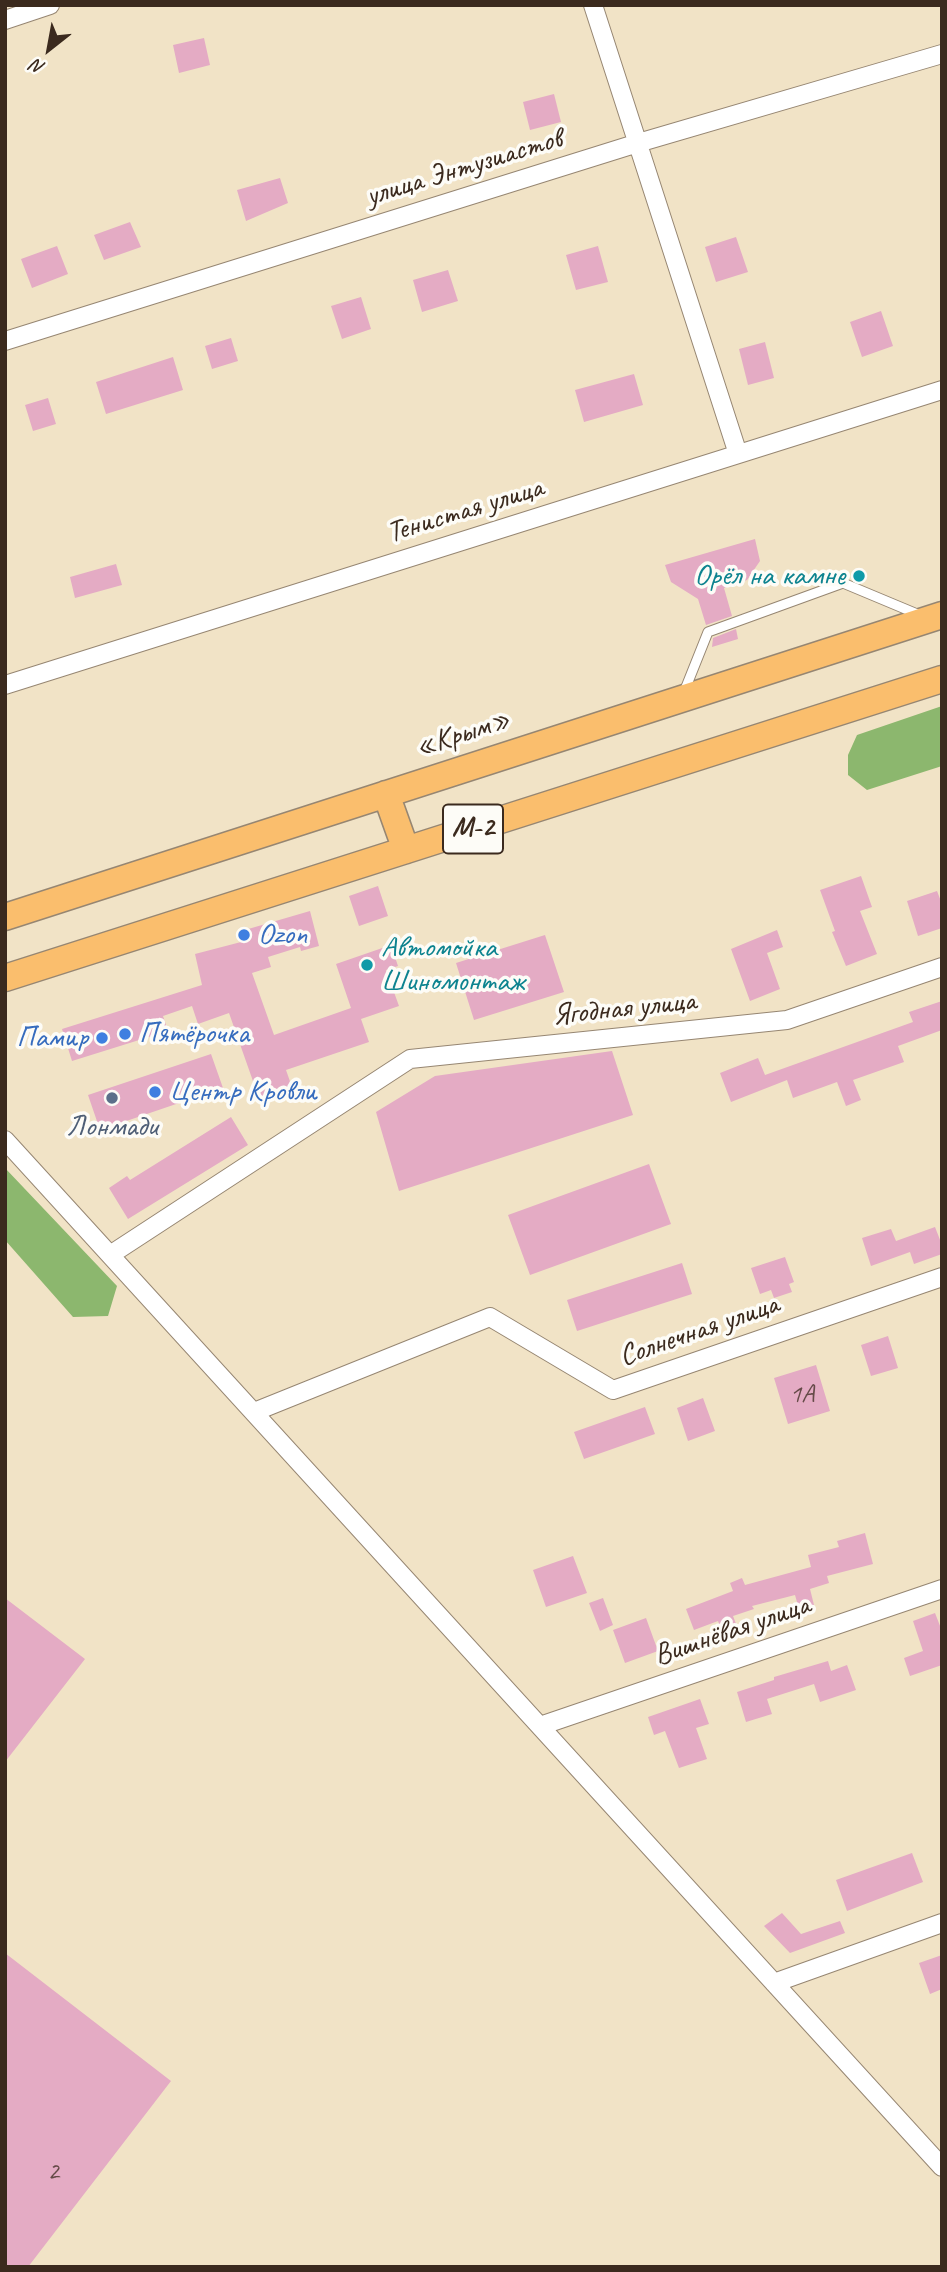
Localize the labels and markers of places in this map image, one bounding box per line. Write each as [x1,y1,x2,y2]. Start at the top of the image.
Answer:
place label: Орёл на камне [694,558,845,594]
marker: Орёл на камне [851,568,867,584]
place label: Ozon [258,917,307,953]
marker: Ozon [236,927,252,943]
place label: Автомойка Шиномонтаж [381,930,524,1000]
marker: Автомойка Шиномонтаж [359,957,375,973]
place label: Пятёрочка [139,1016,249,1052]
place label: Памир [16,1020,88,1056]
marker: Пятёрочка [117,1026,133,1042]
marker: Памир [94,1030,110,1046]
place label: Центр Кровли [169,1074,316,1110]
marker: Центр Кровли [147,1084,163,1100]
marker: Лонмади [104,1090,120,1106]
place label: Лонмади [66,1109,158,1145]

